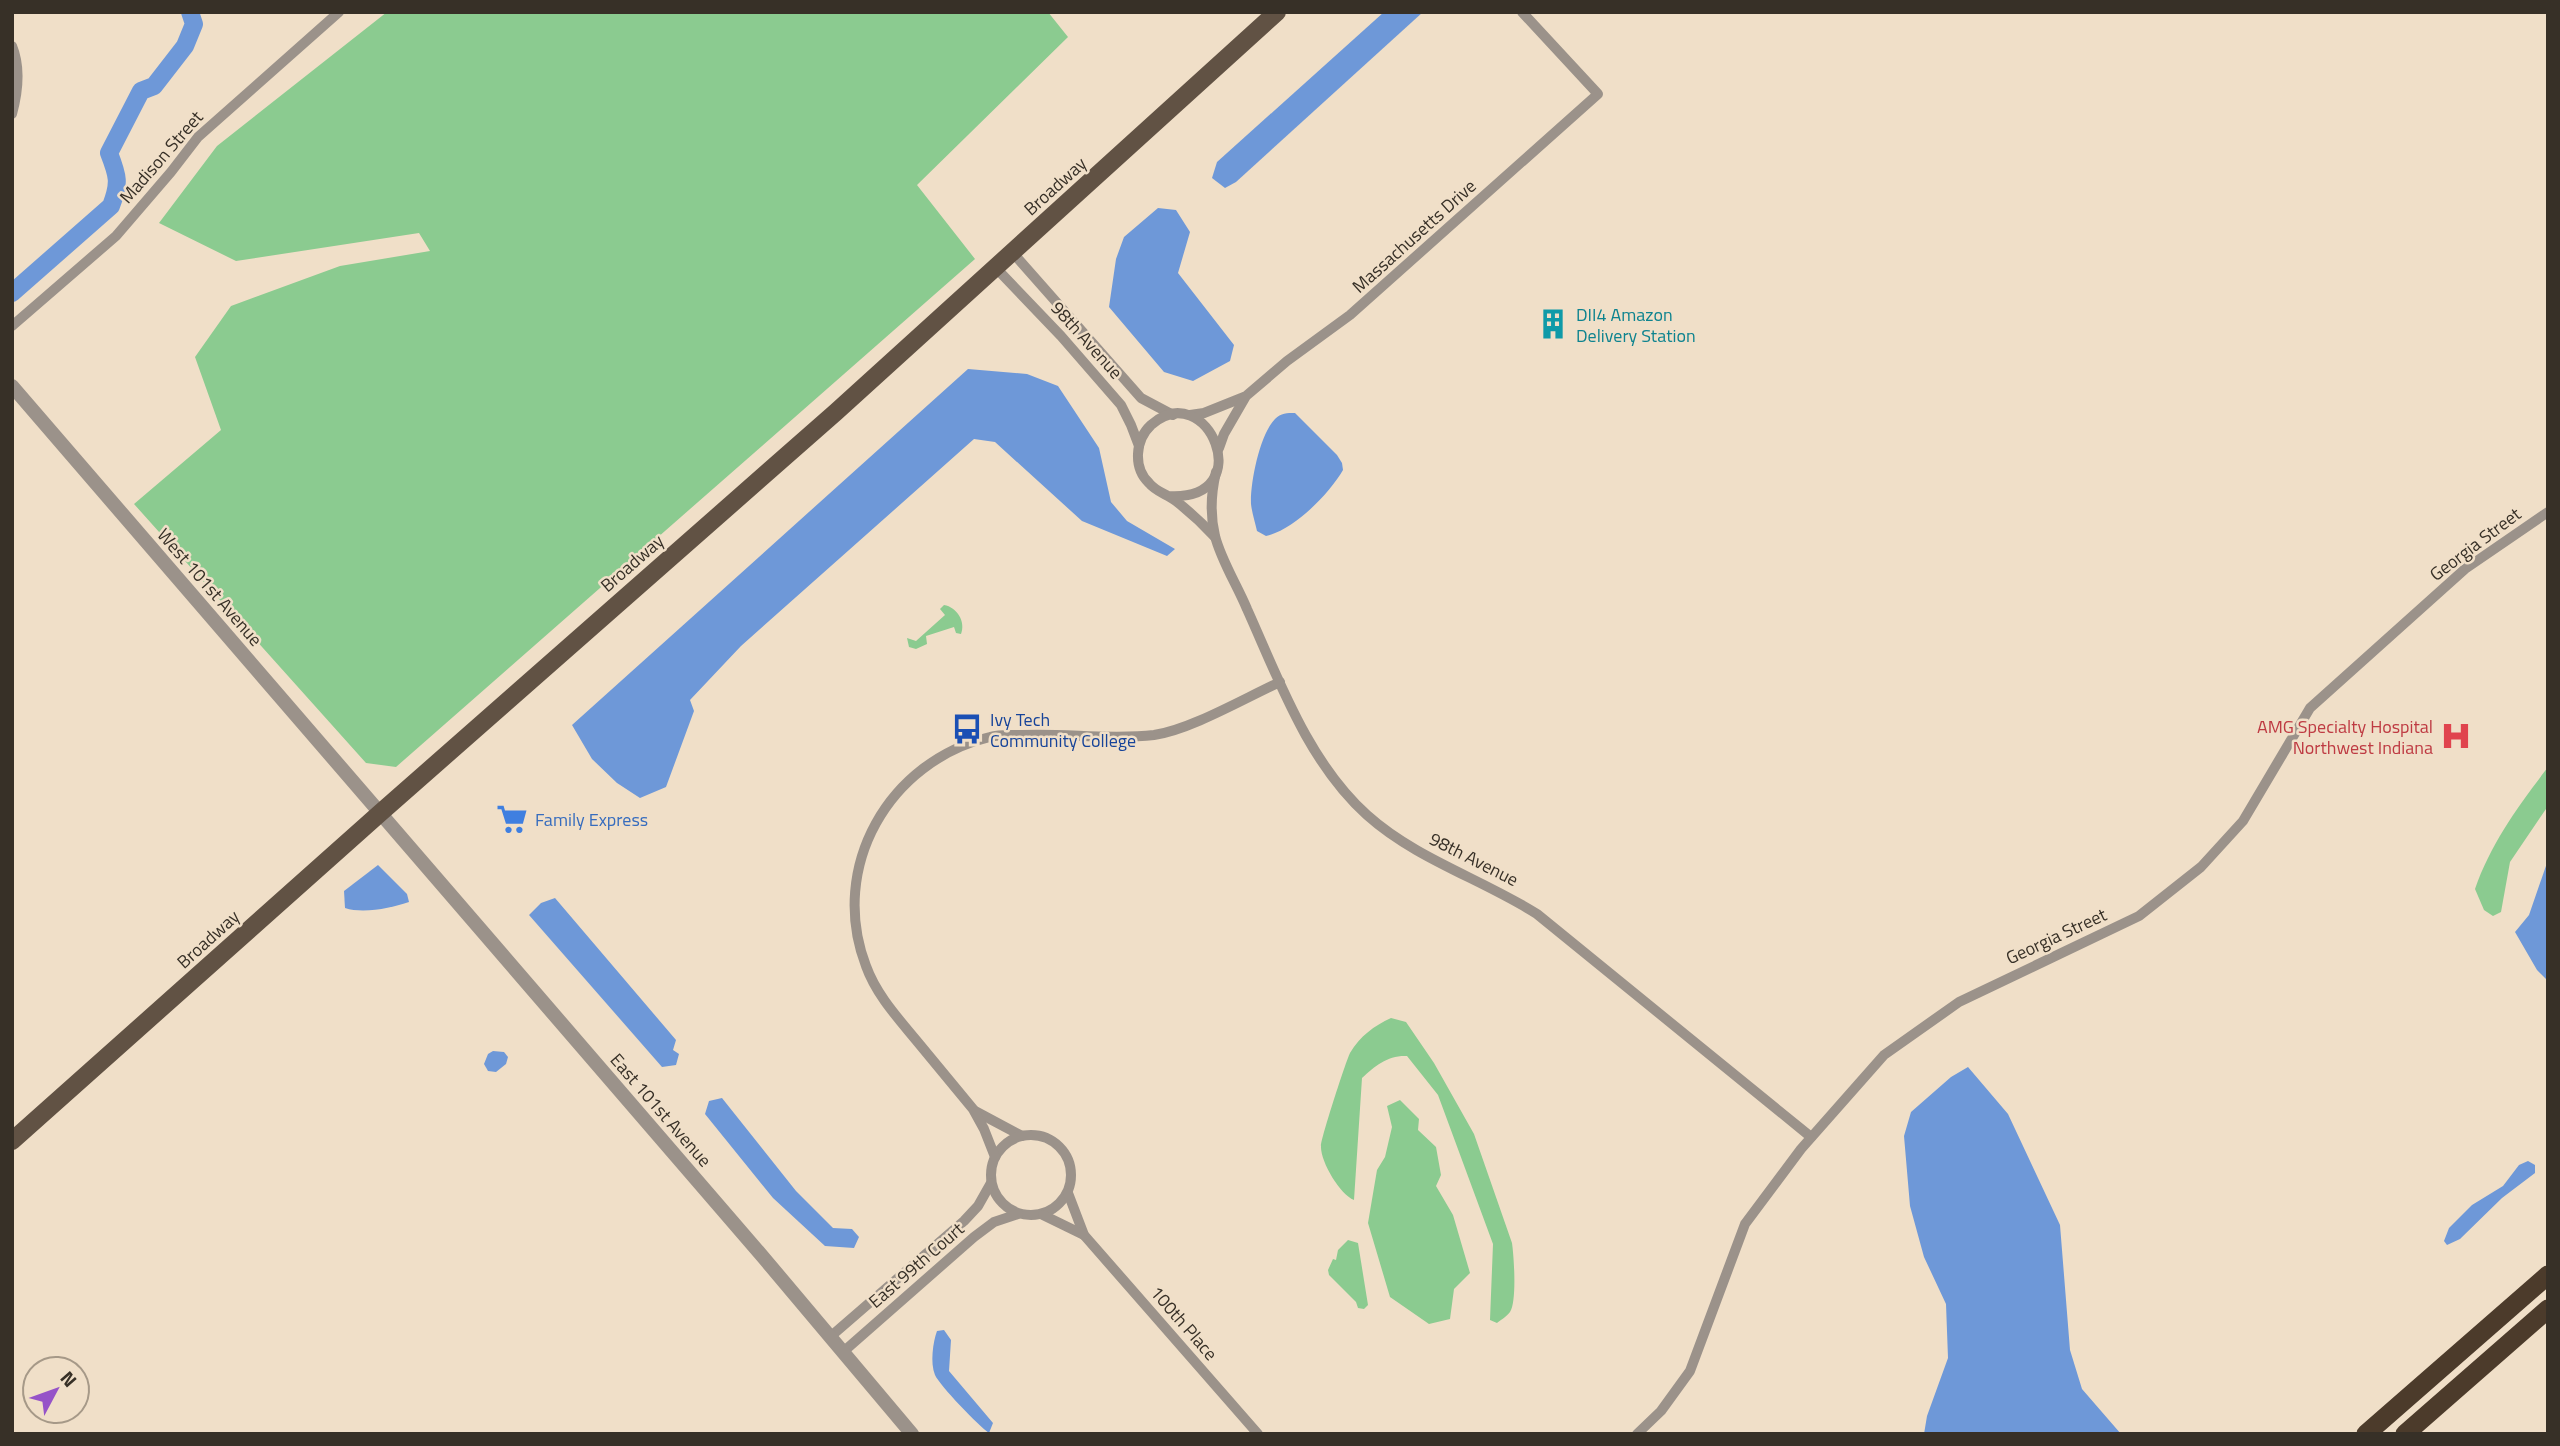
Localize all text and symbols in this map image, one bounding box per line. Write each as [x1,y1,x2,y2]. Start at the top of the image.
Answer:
street label: Madison Street [113,104,210,209]
street label: Broadway [1018,150,1093,222]
street label: Massachusetts Drive [1346,173,1482,299]
street label: 98th Avenue [1045,295,1129,385]
place label: DII4 Amazon Delivery Station [1576,301,1696,349]
building icon: DII4 Amazon Delivery Station [1536,307,1570,341]
street label: Georgia Street [2424,500,2527,587]
street label: West 101st Avenue [151,522,269,652]
street label: Broadway [594,528,670,598]
place label: Ivy Tech Community College [990,706,1136,754]
bus stop icon: Ivy Tech Community College [950,712,984,746]
place label: AMG Specialty Hospital Northwest Indiana [2257,713,2433,761]
hospital icon: AMG Specialty Hospital Northwest Indiana [2439,719,2473,753]
supermarket icon: Family Express [495,802,529,836]
place label: Family Express [535,806,648,833]
street label: 98th Avenue [1425,825,1523,893]
street label: Georgia Street [2001,901,2111,971]
street label: Broadway [171,903,246,975]
street label: East 101st Avenue [604,1047,718,1173]
street label: East 99th Court [862,1215,970,1314]
street label: 100th Place [1144,1280,1224,1366]
north arrow [21,1355,91,1425]
text: N [54,1364,84,1393]

